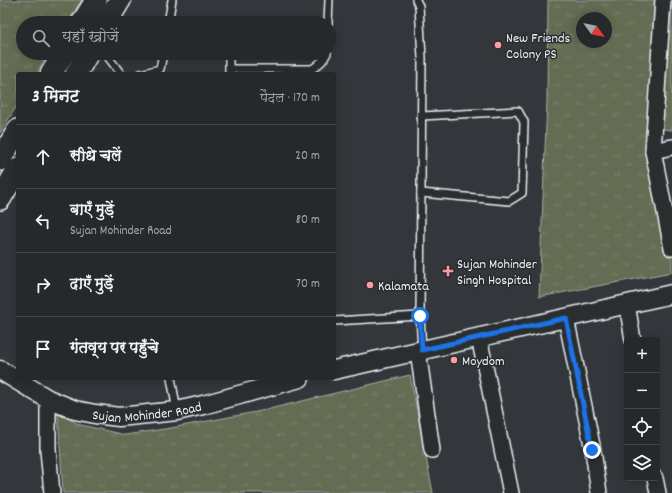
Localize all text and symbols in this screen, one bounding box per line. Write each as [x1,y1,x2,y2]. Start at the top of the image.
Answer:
north arrow [576,12,612,48]
search box [16,16,336,60]
icon: search [30,27,52,49]
text: यहाँ खोजें [62,27,119,49]
place label: New Friends Colony PS [506,29,570,65]
marker: New Friends Colony PS [493,40,503,50]
text: 3 मिनट [32,86,79,110]
text: पैदल · 170 m [260,89,320,108]
icon: ahead [32,146,54,168]
text: सीधे चलें [70,146,121,168]
text: 20 m [295,147,320,166]
text: बाएँ मुड़ें [70,200,114,222]
icon: left [32,210,54,232]
text: 80 m [296,211,320,230]
text: Sujan Mohinder Road [70,222,172,241]
place label: Sujan Mohinder Singh Hospital [457,255,538,291]
marker: Sujan Mohinder Singh Hospital [442,265,454,277]
icon: right [32,274,54,296]
text: दाएँ मुड़ें [70,274,113,296]
text: 70 m [296,275,320,294]
place label: Kalamata [378,277,429,297]
marker: Kalamata [365,280,375,290]
route start [411,307,429,325]
map controls [624,337,660,481]
button: + [624,337,660,373]
icon: arrive [32,338,54,360]
text: गंतव्य पर पहुँचे [70,338,159,360]
place label: Moydom [462,352,505,372]
marker: Moydom [449,355,459,365]
button: − [624,373,660,409]
street label: Sujan Mohinder Road [91,398,204,429]
button: locate [624,409,660,445]
route end [583,441,601,459]
button: layers [624,445,660,481]

